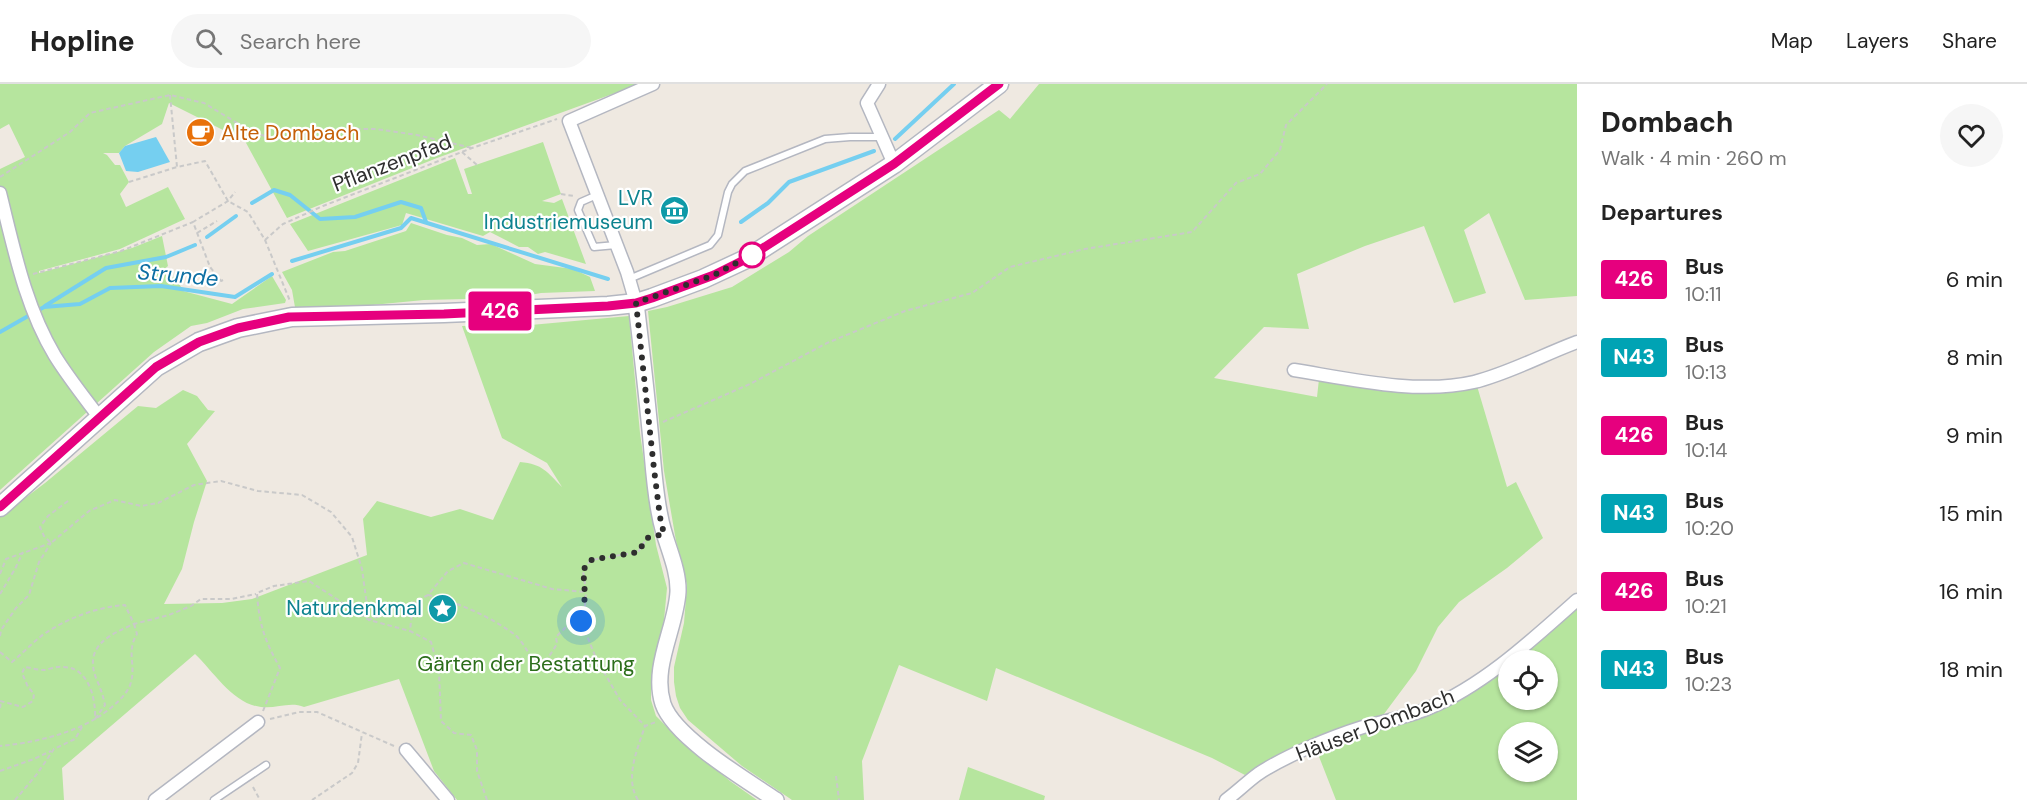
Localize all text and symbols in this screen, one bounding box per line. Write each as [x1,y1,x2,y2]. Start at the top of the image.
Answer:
search box [171,14,591,68]
text: Hopline [30,23,135,60]
icon: search [192,25,225,58]
text: Search here [240,27,361,56]
text: Map [1771,27,1813,55]
text: Layers [1846,27,1909,55]
text: Share [1942,27,1997,55]
text: Dombach [1601,104,1733,141]
button: heart [1940,104,2003,167]
cafe icon: Alte Dombach [184,117,216,149]
place label: Alte Dombach [221,119,359,147]
street label: Pflanzenpfad [328,127,456,199]
text: Walk · 4 min · 260 m [1601,145,1786,171]
place label: LVR Industriemuseum [484,184,653,236]
museum icon: LVR Industriemuseum [658,194,690,226]
text: Departures [1601,198,1723,227]
unlabelled marker [739,242,765,268]
text: Bus [1685,252,1724,281]
water label: Strunde [136,257,220,293]
text: 426 [1614,265,1654,293]
text: 6 min [1946,265,2003,294]
text: 10:11 [1685,281,1721,307]
line badge: 426 [466,292,534,330]
text: 426 [480,297,520,325]
text: Bus [1685,330,1724,359]
text: N43 [1613,343,1655,371]
text: 8 min [1946,343,2003,372]
text: 10:13 [1685,359,1727,385]
text: Bus [1685,408,1724,437]
text: 426 [1614,421,1654,449]
text: 9 min [1946,421,2003,450]
text: 10:14 [1685,437,1727,463]
text: Bus [1685,486,1724,515]
text: N43 [1613,499,1655,527]
text: 15 min [1939,499,2003,528]
text: 10:20 [1685,515,1734,541]
text: Bus [1685,564,1724,593]
text: 426 [1614,577,1654,605]
text: 16 min [1939,577,2003,606]
place icon: Naturdenkmal [427,592,459,624]
text: 10:21 [1685,593,1727,619]
place label: Naturdenkmal [286,594,422,622]
your location [566,606,596,636]
text: Bus [1685,642,1724,671]
park label: Gärten der Bestattung [417,650,635,678]
map controls [1498,650,1558,782]
button: locate [1498,650,1558,710]
text: N43 [1613,655,1655,683]
text: 18 min [1939,655,2003,684]
text: 10:23 [1685,671,1732,697]
street label: Häuser Dombach [1292,682,1458,768]
button: layers [1498,722,1558,782]

